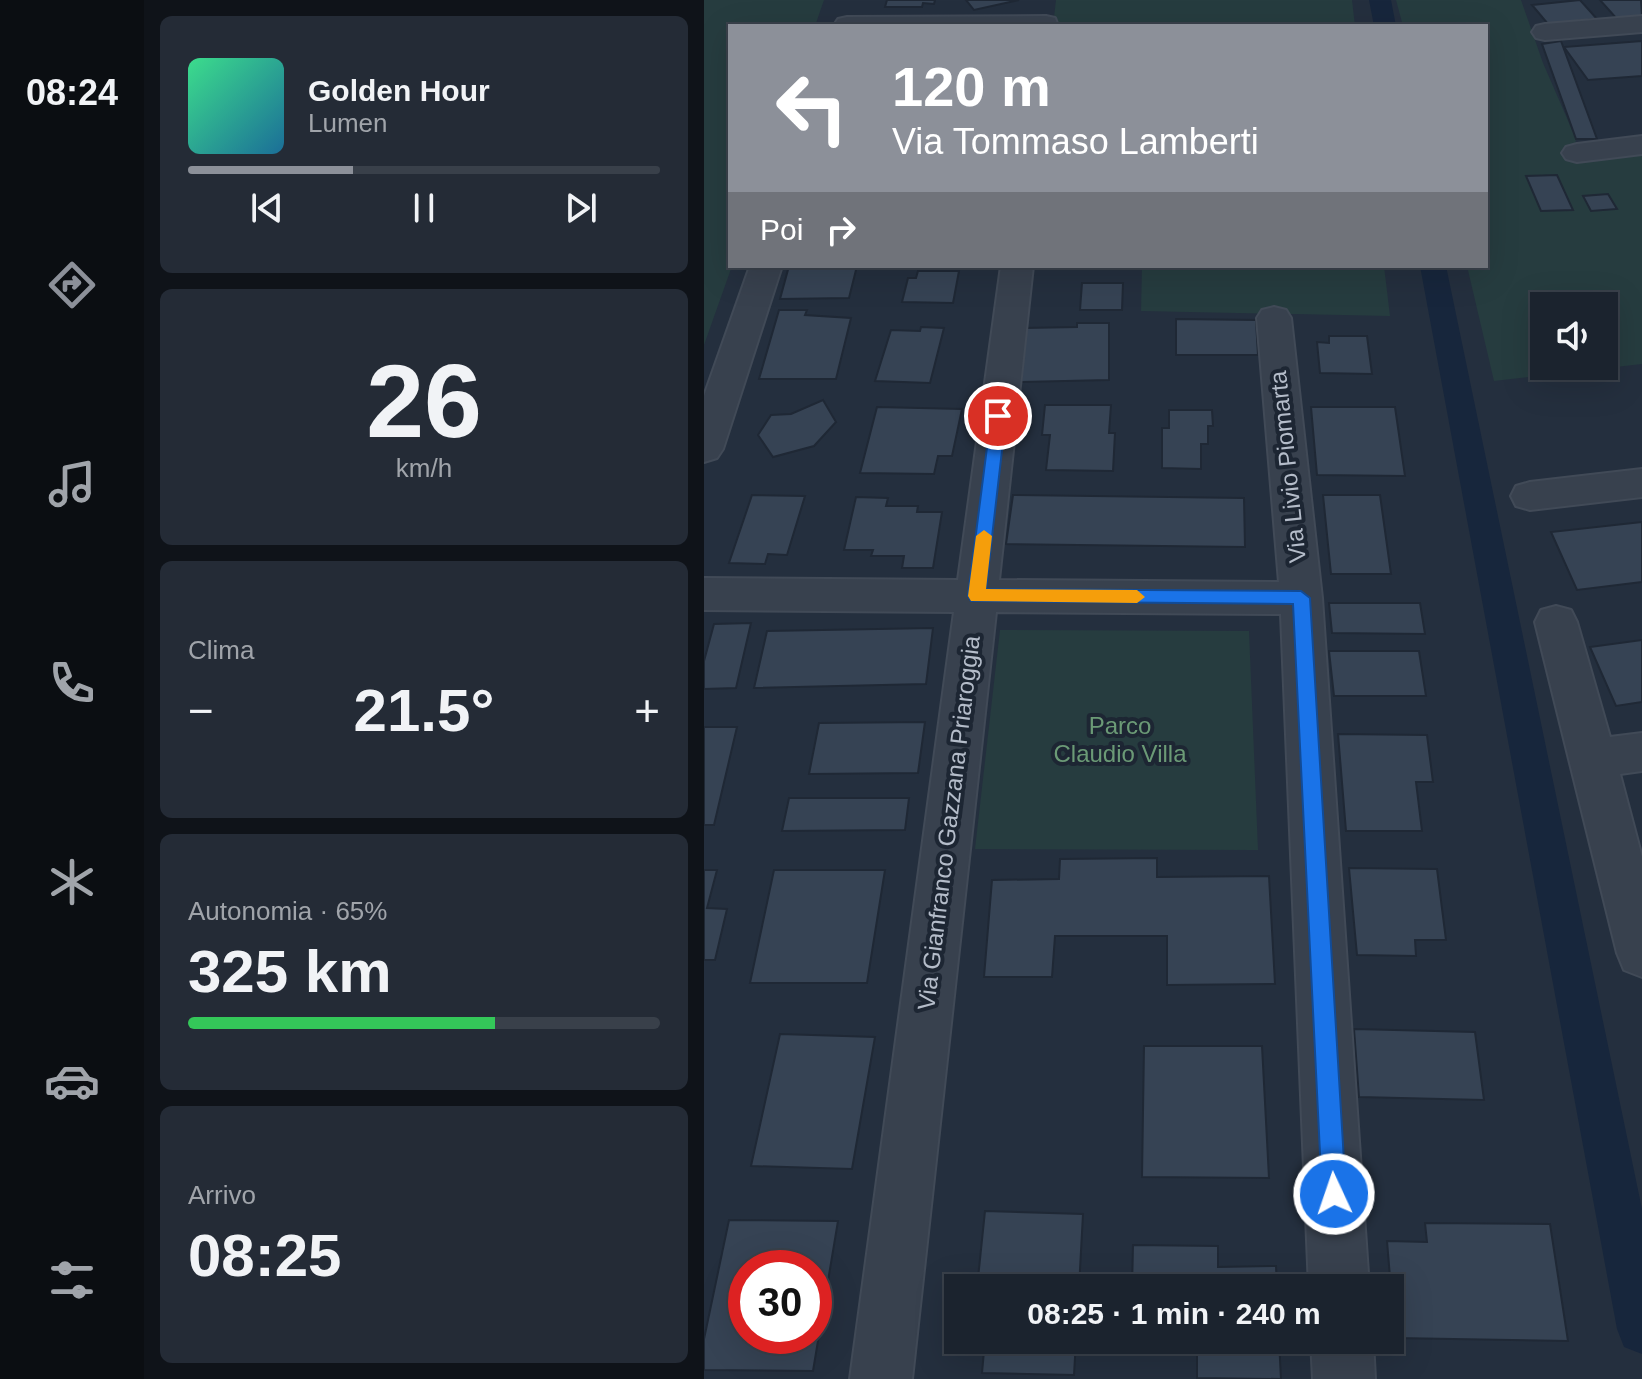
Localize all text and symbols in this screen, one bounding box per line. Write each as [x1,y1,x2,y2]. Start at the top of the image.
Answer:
text: 120 m [892,55,1051,118]
icon: left [760,56,864,160]
text: 08:24 [26,72,118,113]
text: Golden Hour [308,74,490,107]
text: Lumen [308,108,388,138]
text: Via Tommaso Lamberti [892,121,1259,162]
icon: previous [245,186,289,230]
icon: pause [402,186,446,230]
icon: next [559,186,603,230]
icon: right [819,208,863,252]
text: Poi [760,213,803,246]
icon: directions [44,257,100,313]
map controls [1530,292,1618,380]
button: sound [1530,292,1618,380]
text: 26 [366,343,482,459]
street label: Via Livio Piomarta [1264,369,1311,564]
pin [964,382,1032,450]
icon: arrive [976,394,1020,438]
text: km/h [396,453,452,483]
icon: music [44,456,100,512]
street label: Via Gianfranco Gazzana Priaroggia [912,633,985,1012]
text: Clima [188,635,254,665]
icon: phone [44,655,100,711]
text: 21.5° [354,677,494,744]
text: − [188,686,214,735]
text: + [634,686,660,735]
park label: Parco Claudio Villa [1054,712,1187,767]
icon: climate [44,854,100,910]
text: Autonomia · 65% [188,896,387,926]
text: 325 km [188,938,392,1005]
icon: car [44,1053,100,1109]
position arrow [1292,1152,1376,1236]
text: Arrivo [188,1180,256,1210]
text: 08:25 [188,1222,341,1289]
speed limit sign: 30 [728,1250,832,1354]
icon: filters [44,1252,100,1308]
text: 08:25 · 1 min · 240 m [1027,1297,1321,1330]

